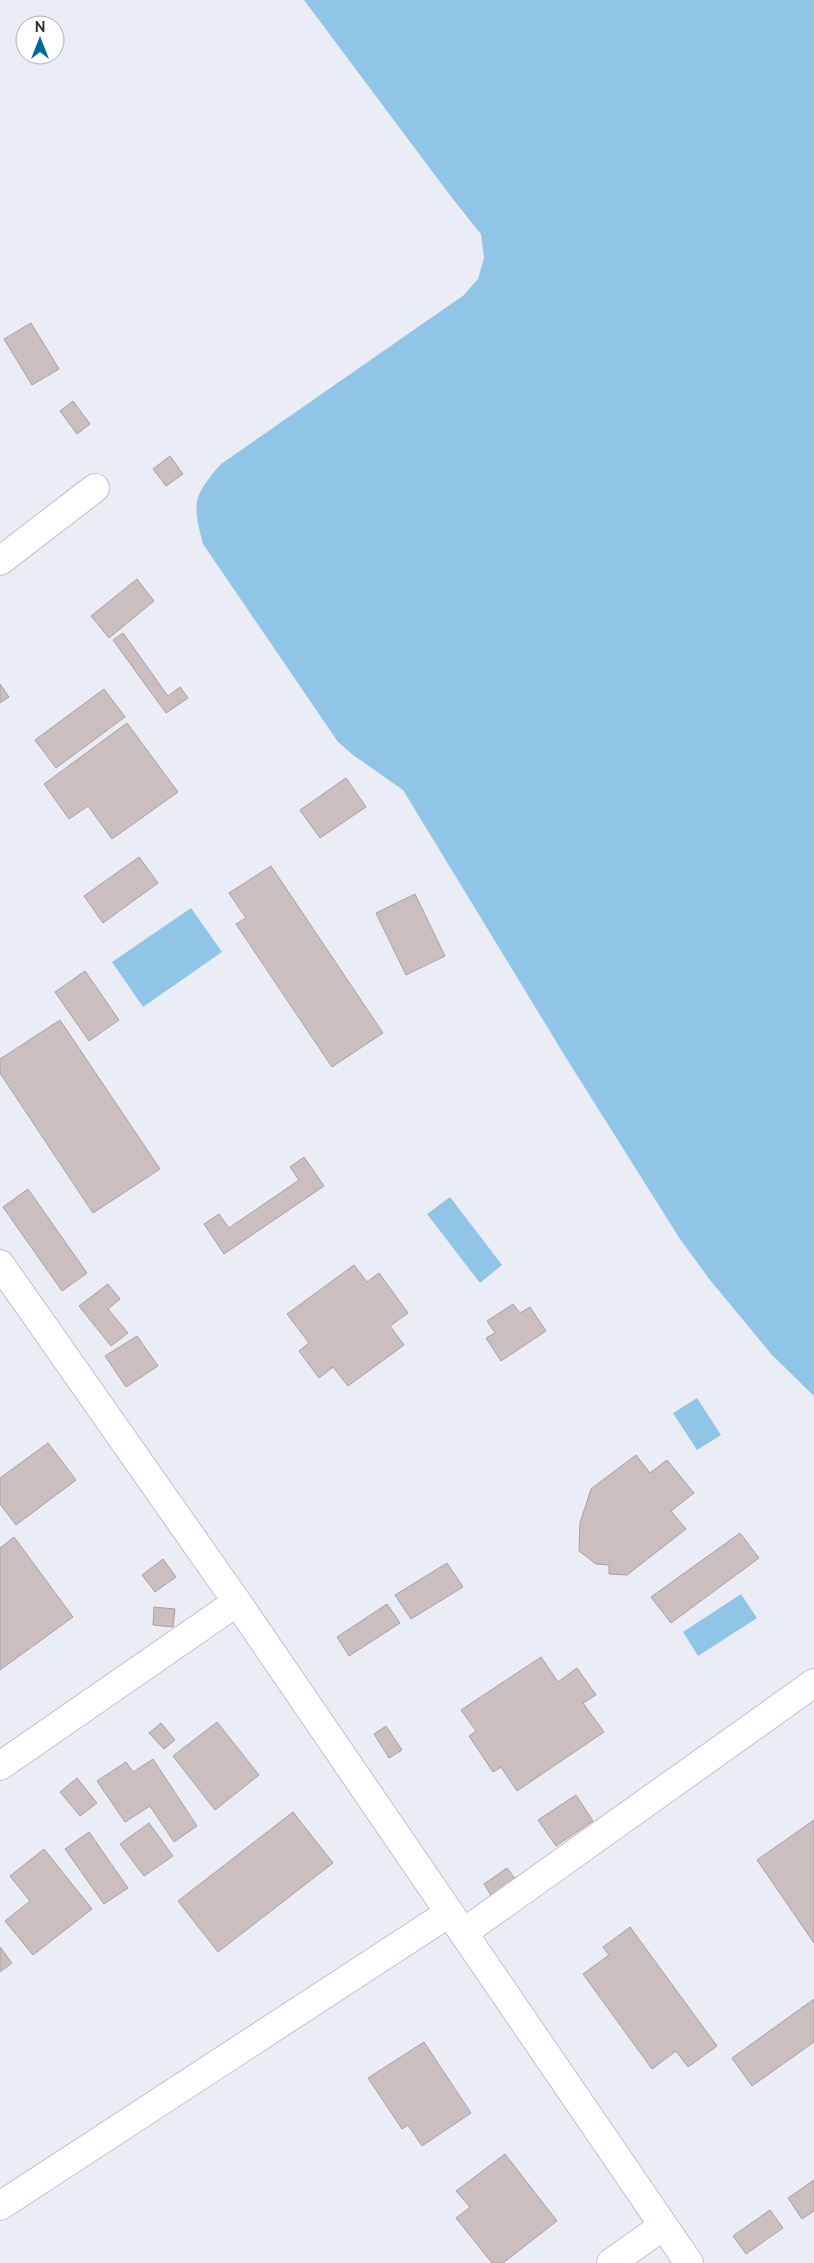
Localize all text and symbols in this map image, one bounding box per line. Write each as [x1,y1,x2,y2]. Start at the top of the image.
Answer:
north arrow [15,15,65,65]
text: N [35,19,45,35]

